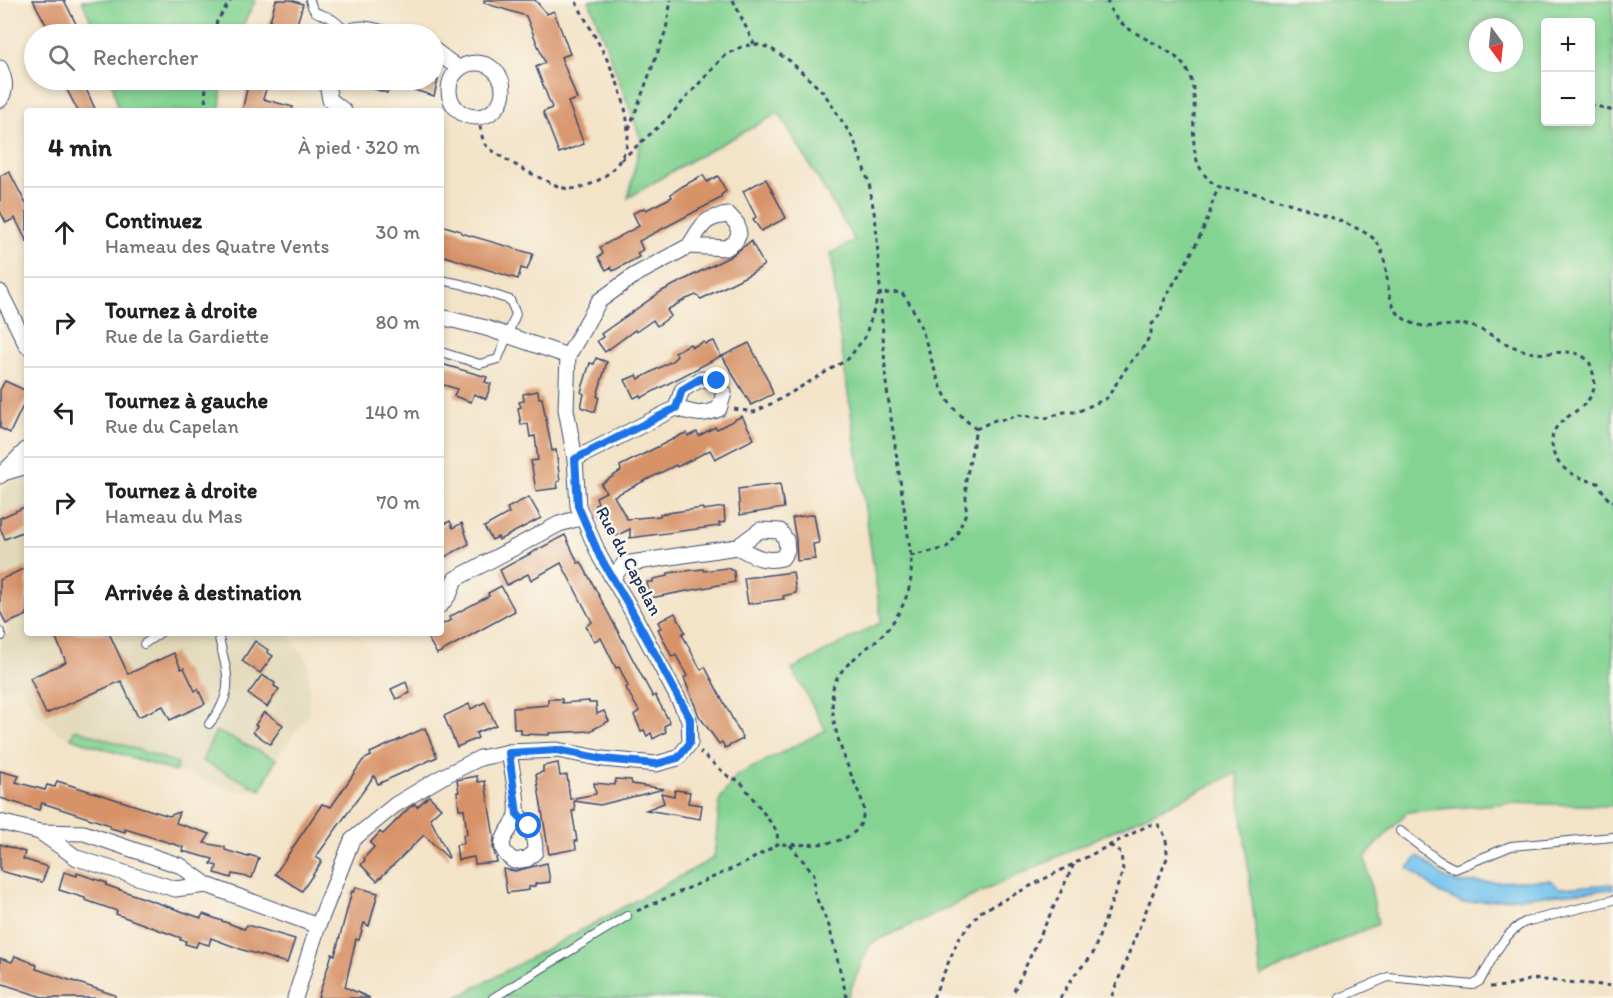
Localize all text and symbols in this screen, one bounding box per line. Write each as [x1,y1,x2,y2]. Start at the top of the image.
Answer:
north arrow [1469,18,1523,72]
map controls [1541,18,1595,126]
button: + [1541,18,1595,72]
search box [24,24,444,90]
icon: search [45,41,78,74]
text: Rechercher [93,44,198,71]
button: − [1541,72,1595,126]
text: 4 min [48,131,112,163]
text: À pied · 320 m [298,135,420,159]
text: Continuez [105,207,202,234]
icon: ahead [48,216,81,249]
text: 30 m [375,220,420,244]
text: Hameau des Quatre Vents [105,234,329,258]
text: Tournez à droite [105,297,257,324]
icon: right [48,306,81,339]
text: 80 m [375,310,420,334]
text: Rue de la Gardiette [105,324,269,348]
route end [703,367,729,393]
text: Tournez à gauche [105,387,268,414]
icon: left [48,396,81,429]
text: 140 m [365,400,420,424]
text: Rue du Capelan [105,414,239,438]
text: Tournez à droite [105,477,257,504]
icon: right [48,486,81,519]
text: 70 m [376,490,420,514]
street label: Rue du Capelan [591,503,667,619]
text: Hameau du Mas [105,504,243,528]
icon: arrive [48,576,81,609]
text: Arrivée à destination [105,579,301,606]
route start [515,812,541,838]

